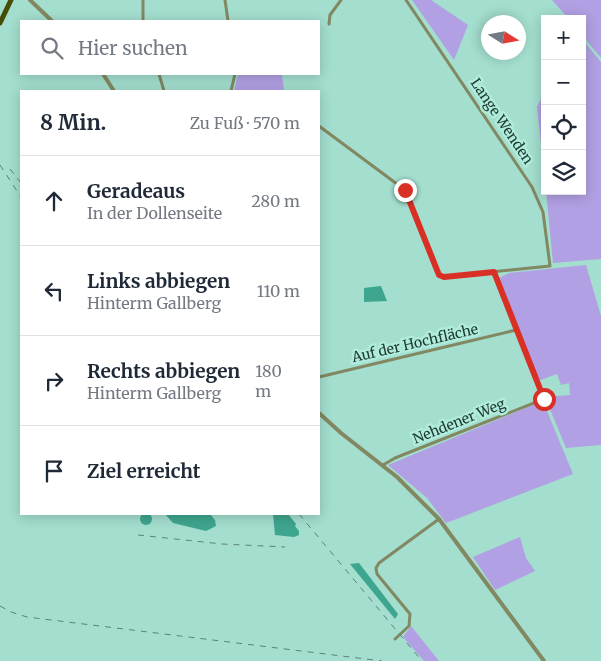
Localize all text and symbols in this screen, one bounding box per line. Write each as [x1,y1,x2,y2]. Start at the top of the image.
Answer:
north arrow [481,15,526,60]
map controls [541,15,586,195]
button: + [541,15,586,60]
search box [20,20,320,75]
icon: search [38,34,66,62]
text: Hier suchen [78,36,188,60]
button: − [541,60,586,105]
street label: Lange Wenden [467,75,537,167]
button: locate [541,105,586,150]
text: 8 Min. [40,109,106,136]
text: Zu Fuß · 570 m [190,113,300,133]
button: layers [541,150,586,195]
text: Geradeaus [87,179,185,203]
route end [394,179,417,202]
icon: ahead [40,187,68,215]
text: 280 m [251,191,300,211]
text: In der Dollenseite [87,203,222,223]
text: Links abbiegen [87,269,230,293]
icon: left [40,277,68,305]
text: 110 m [257,281,300,301]
text: Hinterm Gallberg [87,293,221,313]
street label: Auf der Hochfläche [349,320,480,366]
text: Rechts abbiegen [87,359,240,383]
text: 180 m [255,361,282,401]
icon: right [40,367,68,395]
text: Hinterm Gallberg [87,383,221,403]
route start [533,388,556,411]
street label: Nehdener Weg [410,394,508,448]
icon: arrive [40,457,68,485]
text: Ziel erreicht [87,459,200,483]

